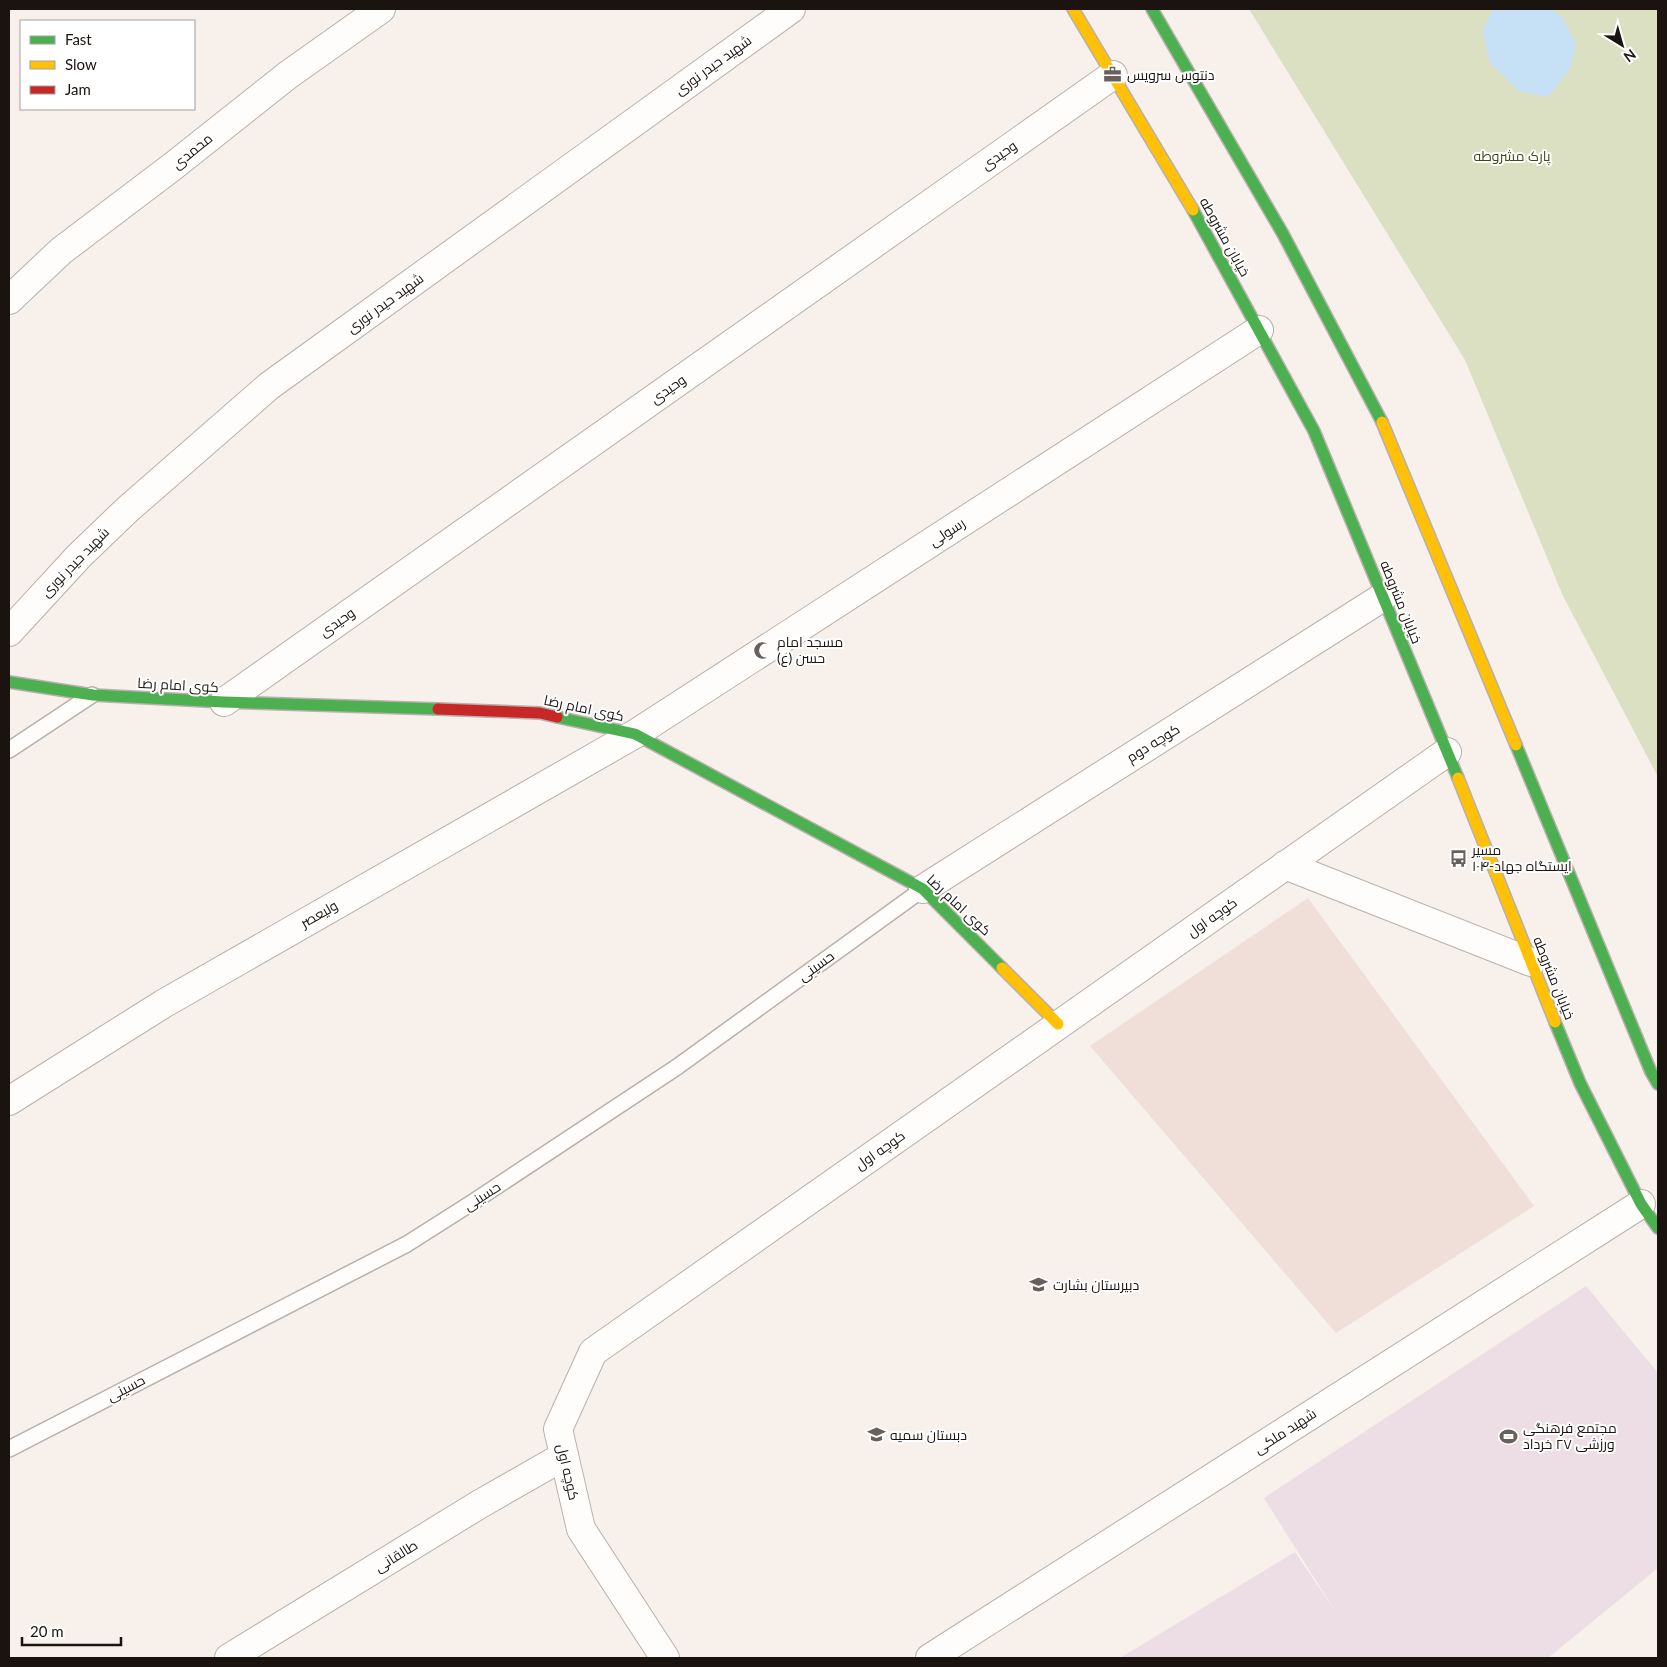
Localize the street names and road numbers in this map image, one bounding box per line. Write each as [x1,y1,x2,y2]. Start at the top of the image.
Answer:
street label: شهید حیدر نوری [671,31,754,98]
street label: محمدی [168,129,215,172]
street label: وحیدی [978,136,1020,173]
street label: خیابان مشروطه [1197,194,1254,279]
street label: شهید حیدر نوری [343,269,426,336]
street label: وحیدی [647,370,689,407]
street label: رسولی [926,514,968,549]
street label: شهید حیدر نوری [37,523,112,600]
street label: خیابان مشروطه [1377,558,1426,646]
street label: وحیدی [316,603,358,640]
street label: کوی امام رضا [137,674,219,697]
street label: کوی امام رضا [542,691,626,726]
street label: کوچه دوم [1123,720,1184,767]
street label: کوی امام رضا [922,871,995,940]
street label: کوچه اول [1183,893,1241,942]
street label: ولیعصر [296,896,340,931]
street label: خیابان مشروطه [1530,934,1579,1022]
street label: حسینی [794,947,837,984]
street label: کوچه اول [851,1126,909,1175]
street label: حسینی [460,1177,503,1214]
street label: حسینی [104,1371,148,1404]
street label: شهید ملکی [1250,1404,1319,1457]
street label: کوچه اول [552,1442,583,1502]
street label: طالقانی [371,1536,420,1575]

